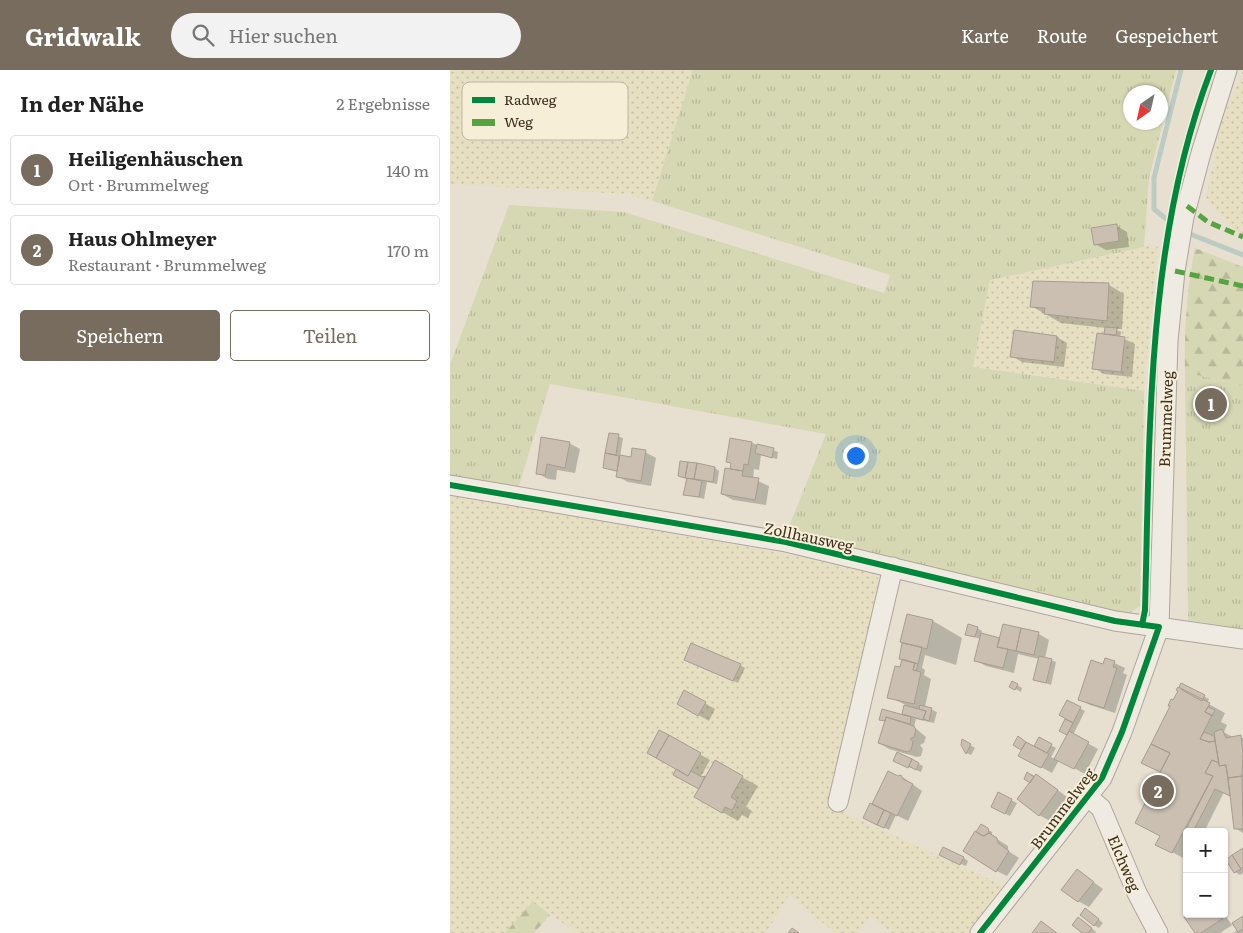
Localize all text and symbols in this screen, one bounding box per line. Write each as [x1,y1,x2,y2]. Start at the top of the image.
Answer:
search box [171,13,521,58]
text: Gridwalk [25,18,141,53]
icon: search [189,21,217,49]
text: Hier suchen [229,21,338,49]
text: Karte [961,22,1009,49]
text: Route [1037,22,1087,49]
text: Gespeichert [1115,22,1218,49]
legend [462,82,628,140]
north arrow [1123,85,1168,130]
text: In der Nähe [20,87,144,118]
text: Radweg [504,89,557,109]
text: 2 Ergebnisse [336,91,430,115]
text: Weg [504,111,533,131]
text: Heiligenhäuschen [68,144,243,172]
text: 1 [34,158,40,182]
text: 140 m [386,158,429,182]
text: Ort · Brummelweg [68,172,209,196]
text: Haus Ohlmeyer [68,224,217,252]
text: 2 [33,238,41,262]
text: 170 m [387,238,429,262]
text: Restaurant · Brummelweg [68,252,266,276]
button: Speichern [20,310,220,361]
button: Teilen [230,310,430,361]
street label: Brummelweg [1152,370,1178,468]
pin: 1 [1195,385,1227,423]
your location [843,443,869,469]
street label: Zollhausweg [762,515,857,557]
street label: Brummelweg [1024,762,1101,853]
pin: 2 [1142,772,1174,810]
map controls [1183,828,1228,918]
button: + [1183,828,1228,873]
street label: Elchweg [1103,831,1148,896]
button: − [1183,873,1228,918]

